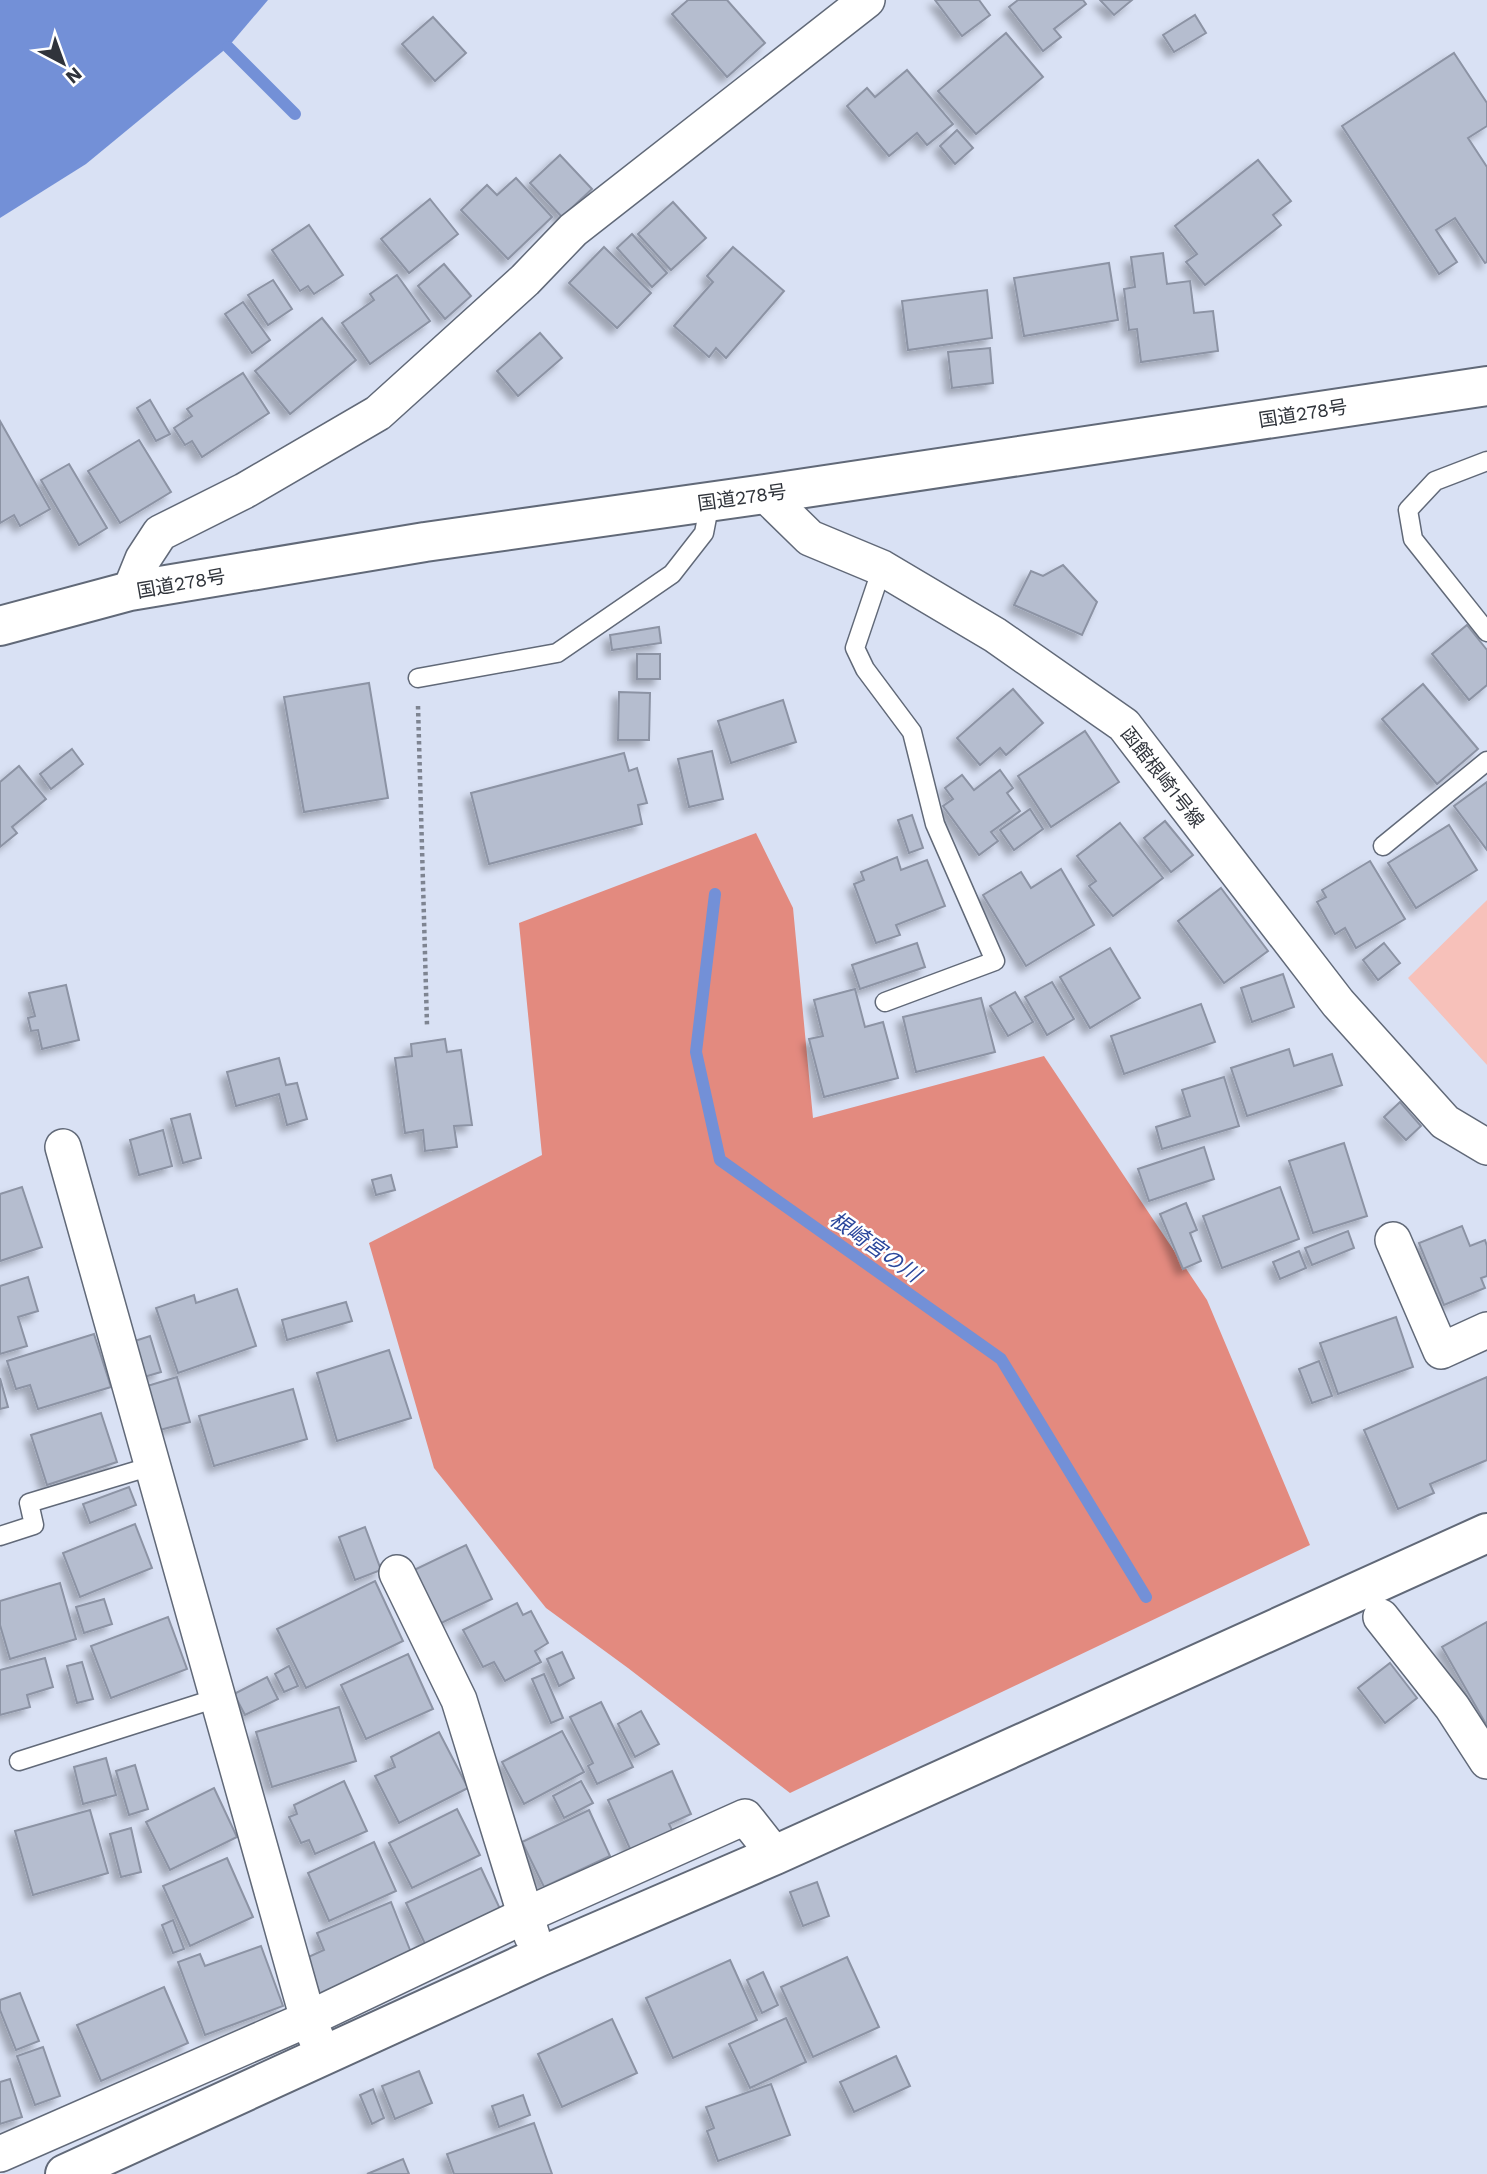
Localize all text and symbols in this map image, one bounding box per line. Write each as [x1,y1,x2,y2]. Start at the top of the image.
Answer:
north arrow [28,28,98,98]
text: N [61,62,87,89]
street label: 国道278号 [1257,395,1349,432]
street label: 国道278号 [696,480,788,515]
street label: 国道278号 [135,564,227,603]
street label: 函館根崎1号線 [1116,722,1209,832]
water label: 根崎宮の川 [825,1206,927,1288]

